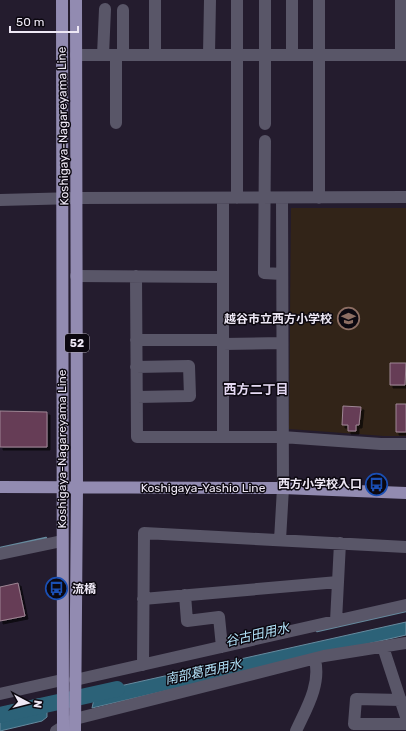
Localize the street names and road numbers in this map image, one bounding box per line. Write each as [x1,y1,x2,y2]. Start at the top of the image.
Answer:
street label: Koshigaya-Nagareyama Line [55,46,71,206]
road number: 52 [65,334,89,352]
street label: Koshigaya-Nagareyama Line [55,369,69,529]
street label: Koshigaya-Yashio Line [141,481,266,495]

